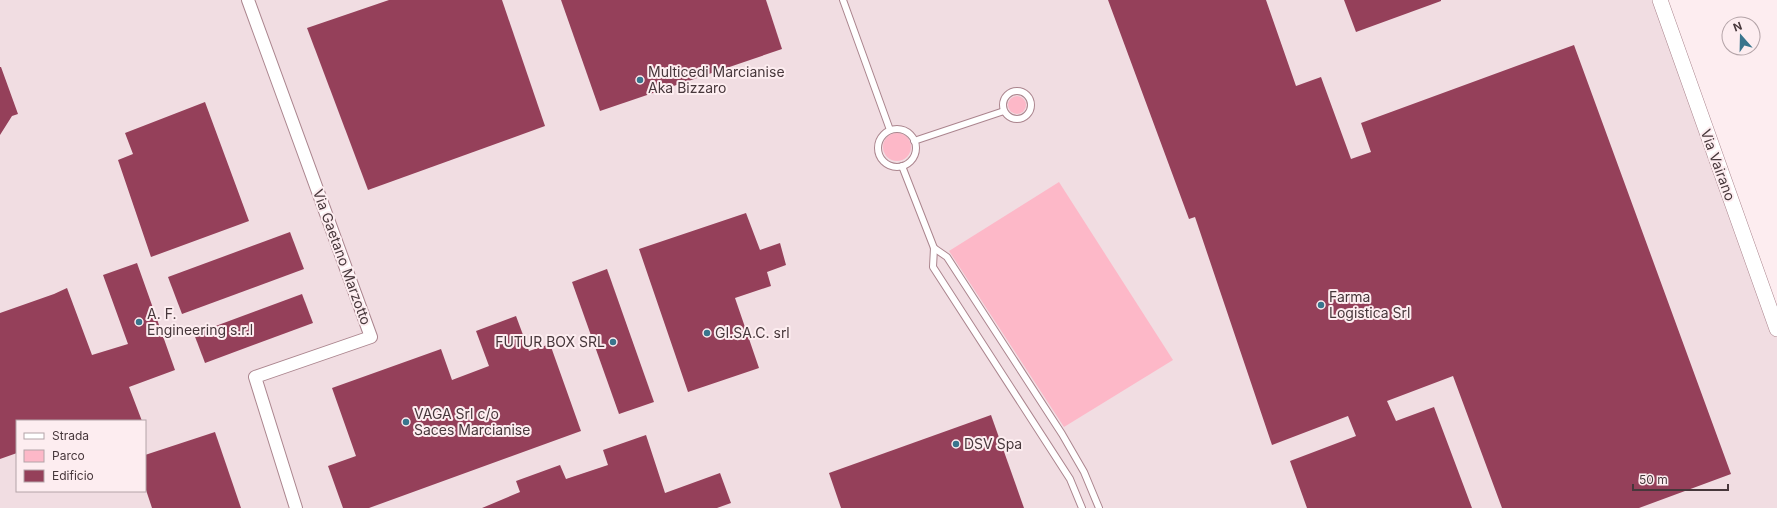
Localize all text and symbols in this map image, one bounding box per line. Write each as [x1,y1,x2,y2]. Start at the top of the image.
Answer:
north arrow [1721,16,1761,56]
text: N [1731,19,1744,35]
place label: Multicedi Marcianise Aka Bizzaro [648,63,785,96]
marker: Multicedi Marcianise Aka Bizzaro [635,75,645,85]
street label: Via Vairano [1698,127,1739,203]
street label: Via Gaetano Marzotto [310,187,375,327]
place label: Farma Logistica Srl [1329,288,1410,321]
marker: Farma Logistica Srl [1316,300,1326,310]
place label: A. F. Engineering s.r.l [147,305,253,338]
marker: A. F. Engineering s.r.l [134,317,144,327]
place label: GI.SA.C. srl [715,324,790,341]
marker: GI.SA.C. srl [702,328,712,338]
place label: FUTUR BOX SRL [495,333,605,350]
marker: FUTUR BOX SRL [608,337,618,347]
place label: VAGA Srl c/o Saces Marcianise [414,405,530,438]
marker: VAGA Srl c/o Saces Marcianise [401,417,411,427]
legend [16,420,146,492]
text: Strada [52,428,89,443]
place label: DSV Spa [964,435,1022,452]
marker: DSV Spa [951,439,961,449]
text: Parco [52,448,85,463]
scale bar [1633,466,1728,492]
text: Edificio [52,468,94,483]
text: 50 m [1639,472,1668,487]

